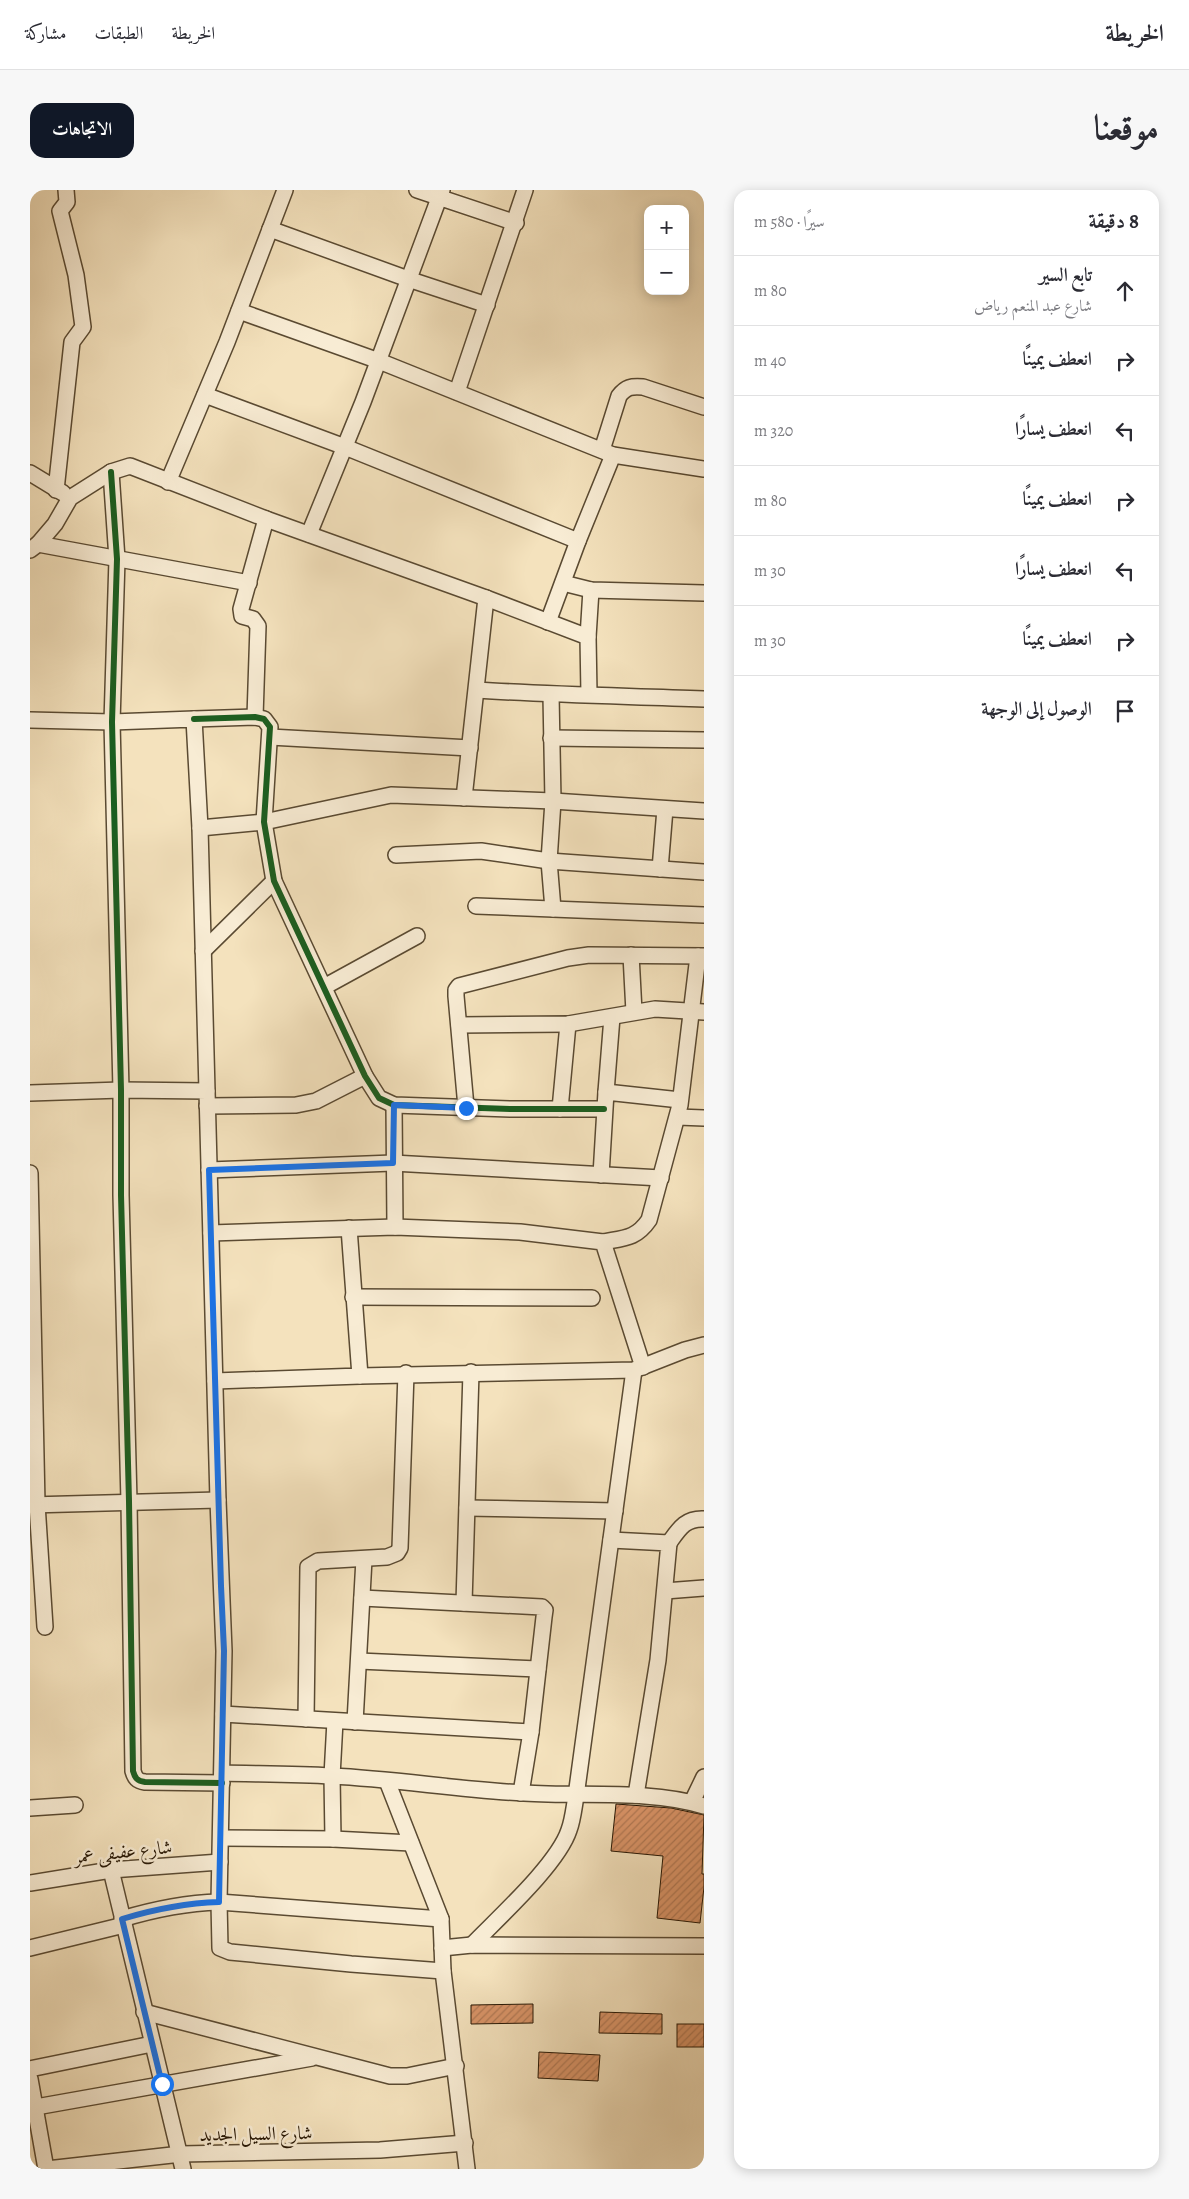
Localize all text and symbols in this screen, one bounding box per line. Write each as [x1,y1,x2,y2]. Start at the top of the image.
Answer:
text: الخريطة [1106,17,1164,49]
text: مشاركة [25,21,66,45]
text: الطبقات [94,21,143,45]
text: الخريطة [171,21,215,45]
button: الاتجاهات [30,103,134,158]
text: موقعنا [1094,103,1159,151]
map controls [644,205,689,295]
button: + [644,205,689,250]
text: 8 دقيقة [1089,207,1139,235]
text: سيرًا · 580 m [754,211,825,233]
button: − [644,250,689,295]
text: تابع السير [1039,262,1092,288]
icon: ahead [1111,277,1139,305]
text: 80 m [754,280,787,302]
text: شارع عبد المنعم رياض [974,295,1092,317]
text: انعطف يمينًا [1022,346,1092,372]
icon: right [1111,347,1139,375]
text: 40 m [754,350,786,372]
text: انعطف يسارًا [1015,416,1092,442]
icon: left [1111,417,1139,445]
text: 320 m [754,420,793,442]
text: انعطف يمينًا [1022,486,1092,512]
icon: right [1111,487,1139,515]
text: 80 m [754,490,787,512]
text: انعطف يسارًا [1015,556,1092,582]
icon: left [1111,557,1139,585]
text: 30 m [754,560,786,582]
text: انعطف يمينًا [1022,626,1092,652]
icon: right [1111,627,1139,655]
text: 30 m [754,630,786,652]
text: الوصول إلى الوجهة [981,696,1092,722]
icon: arrive [1111,697,1139,725]
route end [455,1097,478,1120]
street label: شارع عفيفى عمر [71,1834,174,1872]
route start [151,2073,174,2096]
street label: شارع السيل الجديد [199,2120,313,2150]

